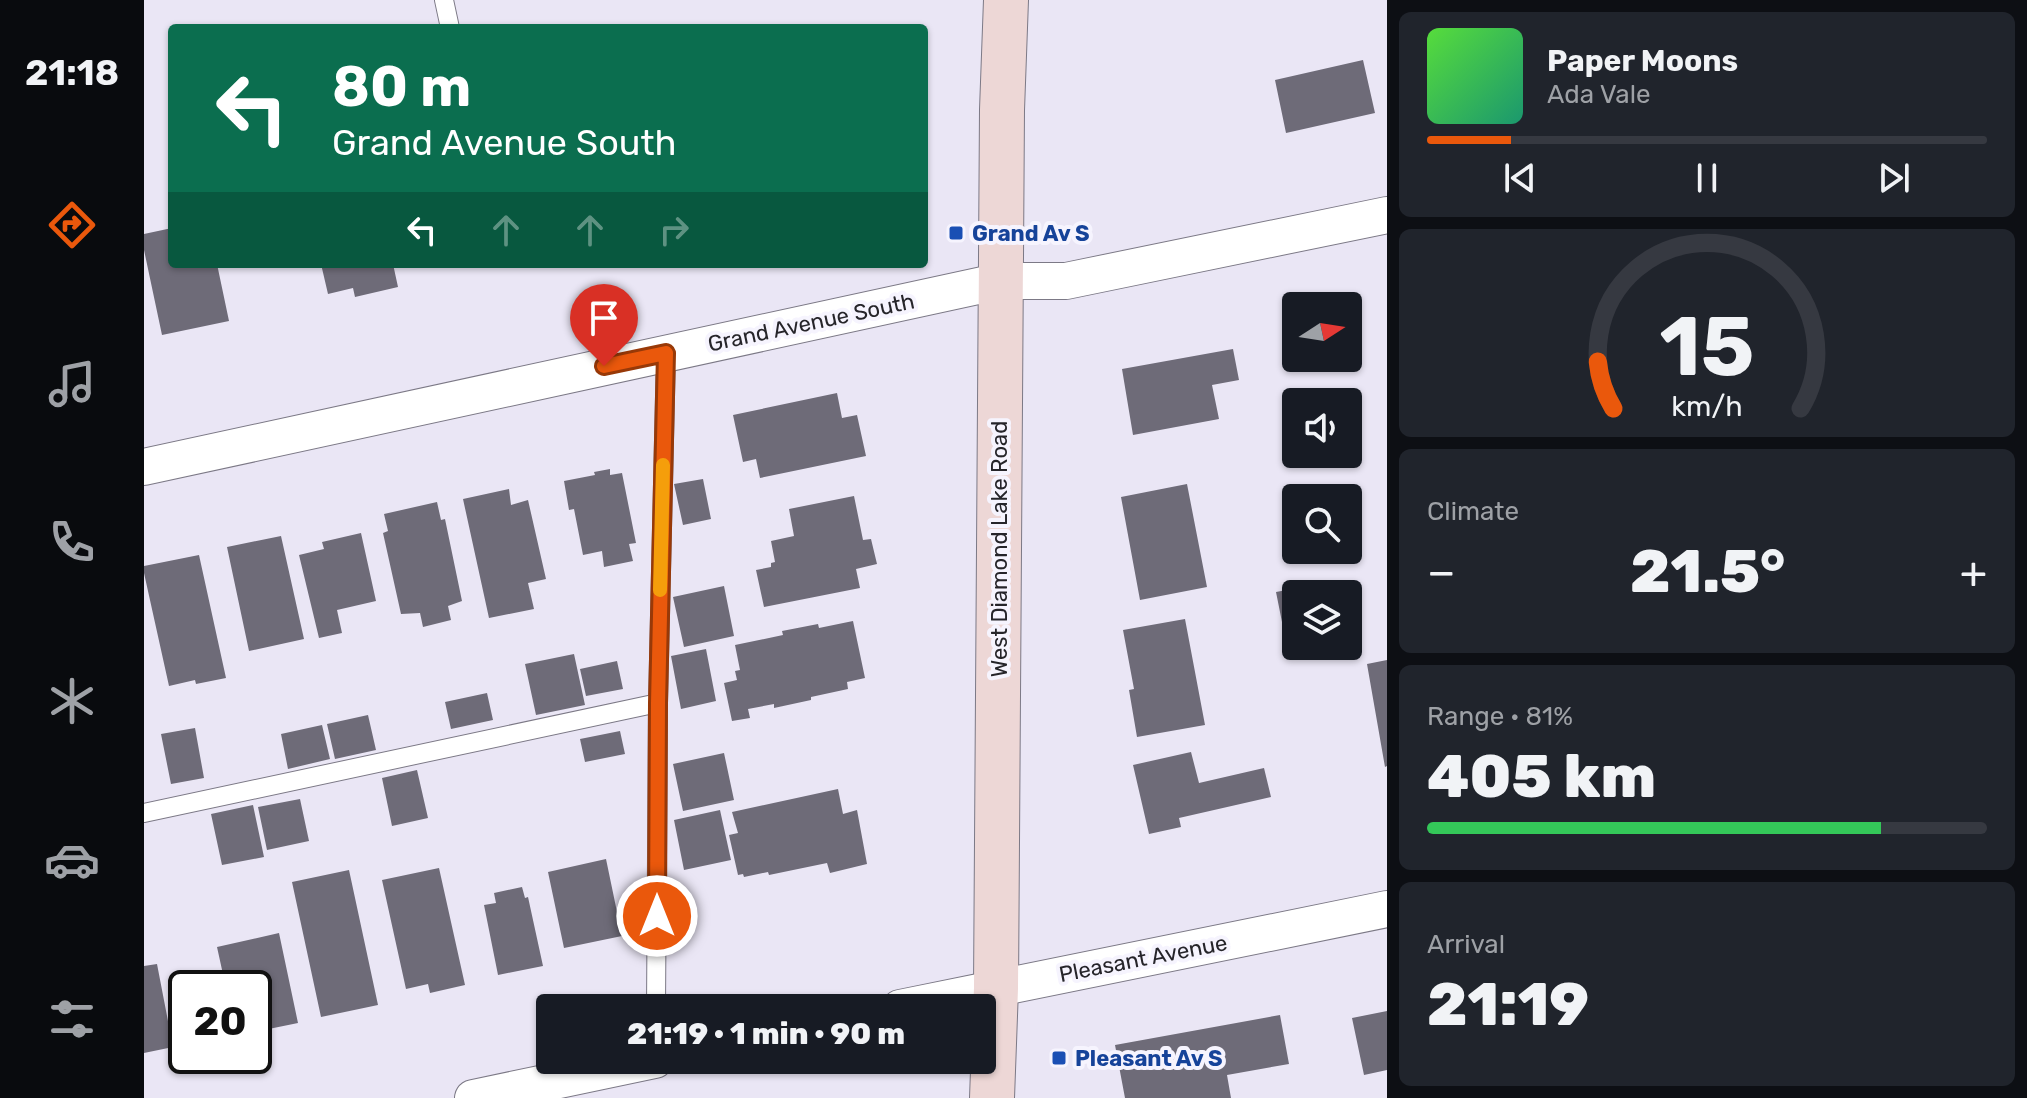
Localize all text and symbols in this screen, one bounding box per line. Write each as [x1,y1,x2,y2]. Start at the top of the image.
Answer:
text: Paper Moons [1547,43,1738,79]
text: 21:18 [25,51,119,94]
text: 80 m [332,54,471,120]
icon: left [200,56,304,160]
text: Ada Vale [1547,79,1651,110]
text: Grand Avenue South [332,121,677,164]
icon: previous [1498,156,1542,200]
icon: pause [1685,156,1729,200]
icon: next [1872,156,1916,200]
icon: directions [44,197,100,253]
icon: left [400,208,444,252]
icon: ahead [484,208,528,252]
icon: ahead [568,208,612,252]
icon: right [652,208,696,252]
place label: Grand Av S [972,220,1090,247]
marker: Grand Av S [947,224,965,242]
pin [570,284,638,366]
street label: Grand Avenue South [705,287,917,358]
north arrow [1282,292,1362,372]
map controls [1282,292,1362,660]
icon: arrive [582,296,626,340]
text: 15 [1659,296,1755,395]
icon: music [44,356,100,412]
button: sound [1282,388,1362,468]
text: km/h [1671,389,1743,423]
street label: West Diamond Lake Road [986,421,1013,677]
button: search [1282,484,1362,564]
text: Climate [1427,496,1519,527]
icon: phone [44,514,100,570]
text: 21.5° [1630,536,1785,607]
text: − [1427,546,1456,598]
text: + [1960,546,1987,598]
button: layers [1282,580,1362,660]
icon: climate [44,673,100,729]
text: Range · 81% [1427,701,1573,732]
text: 405 km [1427,741,1656,812]
icon: car [44,832,100,888]
position arrow [615,874,699,958]
street label: Pleasant Avenue [1057,929,1230,988]
text: Arrival [1427,929,1505,960]
text: 21:19 [1427,969,1589,1040]
speed limit sign: 20 [168,970,272,1074]
icon: filters [44,991,100,1047]
text: 21:19 · 1 min · 90 m [627,1016,905,1052]
place label: Pleasant Av S [1075,1045,1223,1072]
marker: Pleasant Av S [1050,1049,1068,1067]

